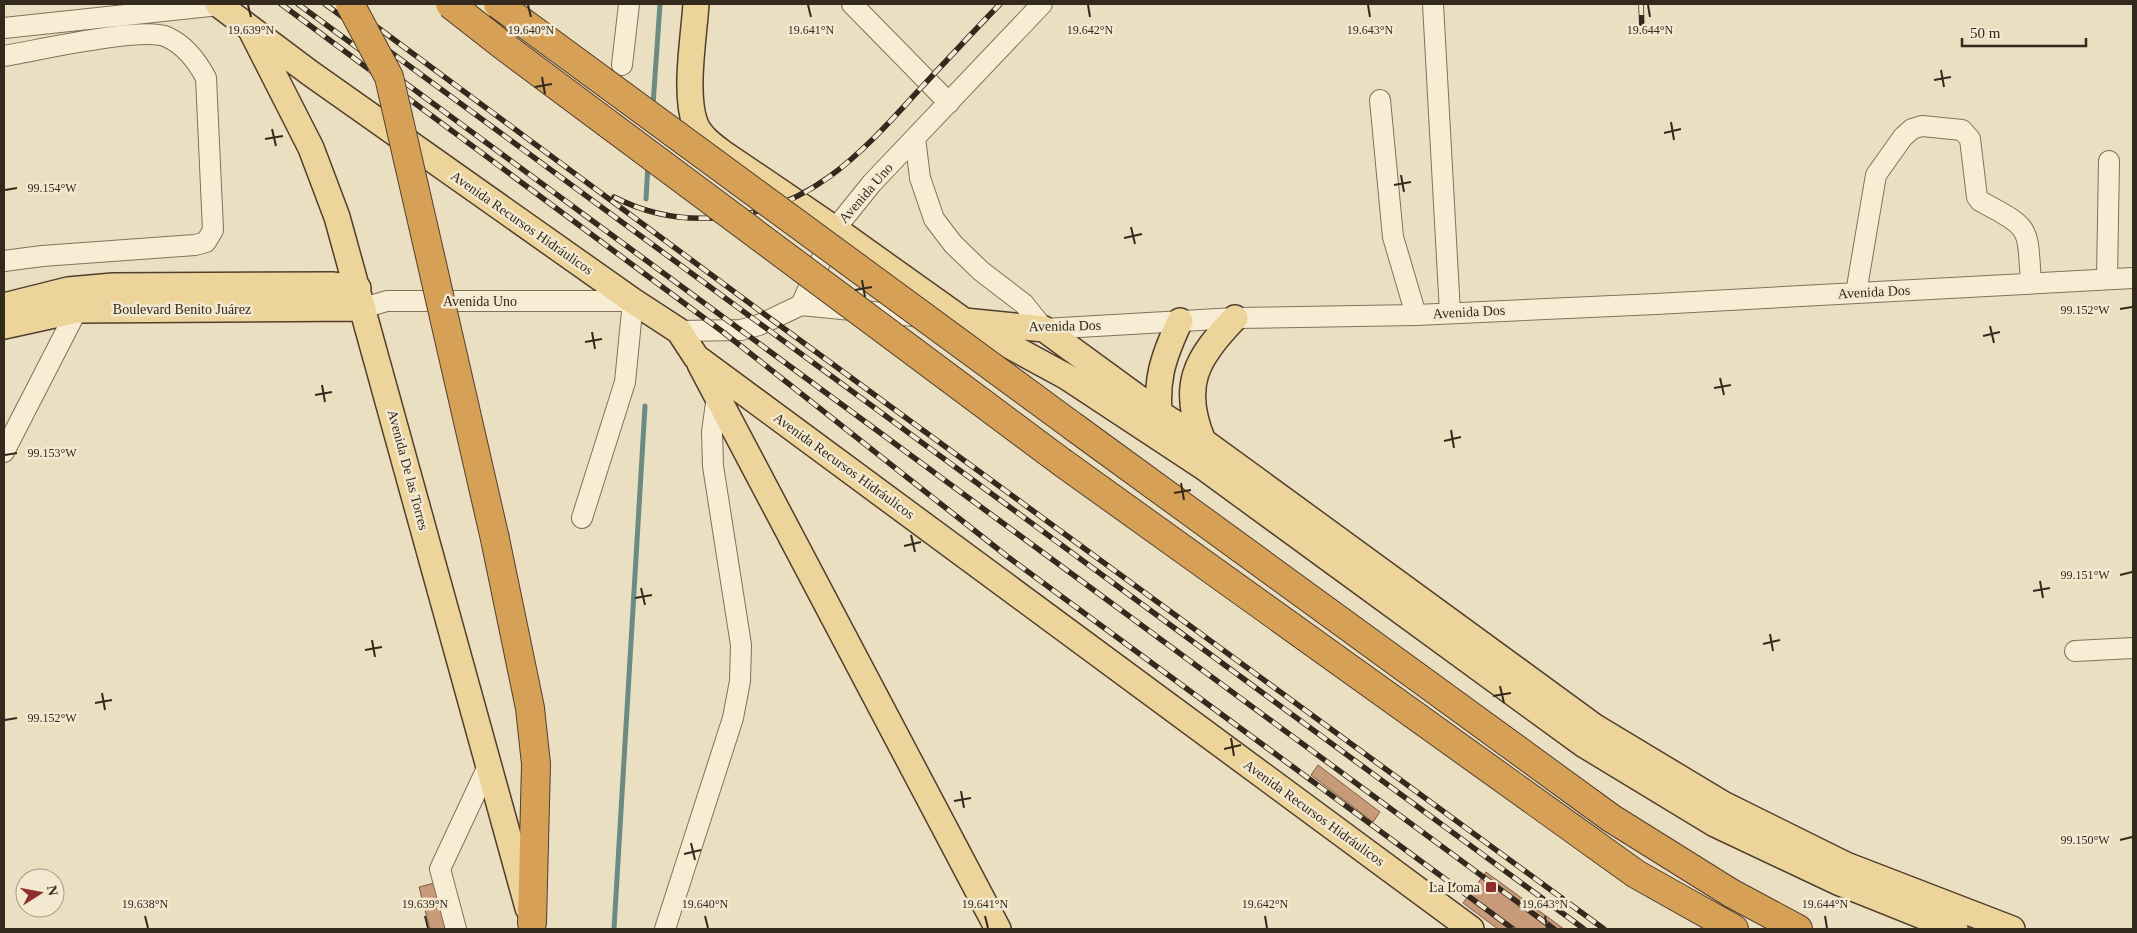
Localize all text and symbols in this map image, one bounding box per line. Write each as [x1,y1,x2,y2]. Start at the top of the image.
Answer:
scale bar [1962,15,2086,47]
text: 19.639°N [228,23,275,37]
text: 19.640°N [508,23,555,37]
text: 19.641°N [788,23,835,37]
text: 19.642°N [1067,23,1114,37]
text: 19.643°N [1347,23,1394,37]
text: 19.644°N [1627,23,1674,37]
text: 50 m [1970,25,2001,41]
street label: Avenida Uno [836,160,896,226]
street label: Avenida Recursos Hidráulicos [448,168,596,278]
text: 99.154°W [27,181,77,195]
street label: Avenida Dos [1837,283,1911,301]
street label: Avenida Uno [443,294,517,309]
street label: Boulevard Benito Juárez [113,302,251,317]
street label: Avenida Dos [1432,303,1506,321]
text: 99.152°W [2060,303,2110,317]
street label: Avenida Dos [1029,318,1101,334]
street label: Avenida De las Torres [385,408,431,532]
street label: Avenida Recursos Hidráulicos [771,410,917,522]
text: 99.153°W [27,446,77,460]
text: 99.151°W [2060,568,2110,582]
text: 99.152°W [27,711,77,725]
street label: Avenida Recursos Hidráulicos [1241,757,1387,869]
text: 99.150°W [2060,833,2110,847]
north arrow [15,868,65,918]
place label: La Loma [1429,880,1481,895]
marker: La Loma [1484,880,1498,894]
text: N [44,884,61,897]
text: 19.638°N [122,897,169,911]
text: 19.639°N [402,897,449,911]
text: 19.640°N [682,897,729,911]
text: 19.641°N [962,897,1009,911]
text: 19.642°N [1242,897,1289,911]
text: 19.643°N [1522,897,1569,911]
text: 19.644°N [1802,897,1849,911]

